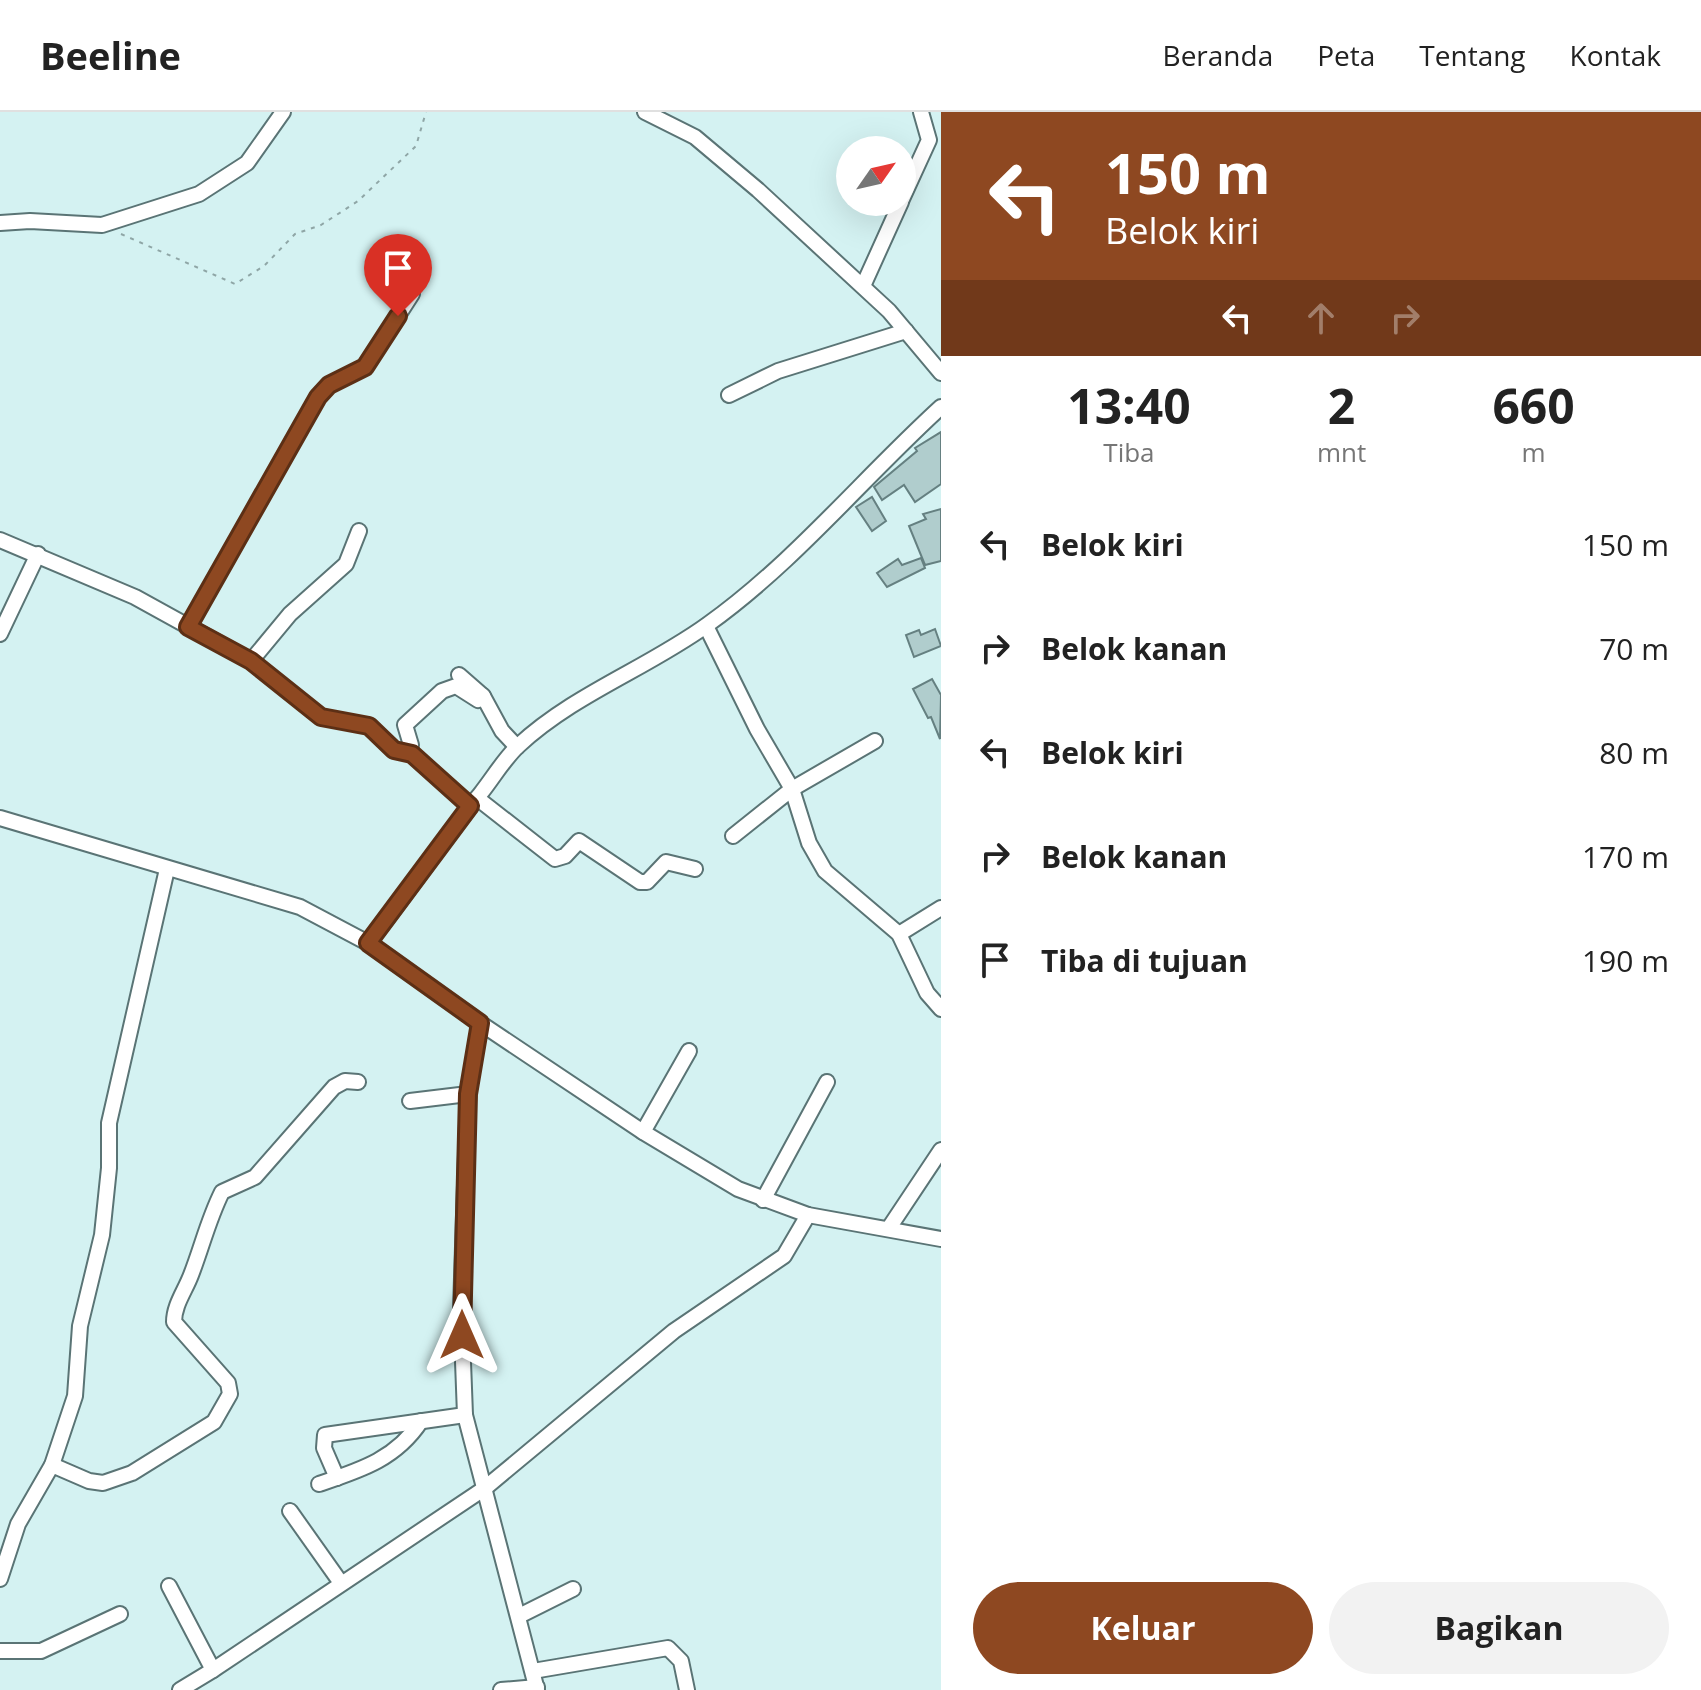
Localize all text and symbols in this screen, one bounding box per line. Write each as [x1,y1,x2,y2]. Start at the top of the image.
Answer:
text: Beeline [40,29,181,81]
text: Beranda [1163,36,1273,74]
text: Peta [1317,36,1375,74]
text: Tentang [1419,36,1526,74]
text: Kontak [1570,36,1661,74]
text: 150 m [1105,134,1271,210]
north arrow [836,136,916,216]
map controls [836,136,916,216]
icon: left [973,144,1077,248]
text: Belok kiri [1105,206,1259,255]
pin [364,234,432,316]
icon: arrive [376,246,420,290]
icon: left [1215,296,1259,340]
icon: ahead [1299,296,1343,340]
icon: right [1383,296,1427,340]
text: 13:40 [1067,373,1191,438]
text: 2 [1328,373,1355,438]
text: 660 [1492,373,1575,438]
text: Tiba [1103,434,1155,470]
text: mnt [1317,434,1366,470]
text: m [1522,434,1546,470]
icon: left [973,522,1017,566]
text: Belok kiri [1041,524,1184,565]
text: 150 m [1582,524,1669,565]
icon: right [973,626,1017,670]
text: Belok kanan [1041,628,1227,669]
text: 70 m [1599,628,1669,669]
icon: left [973,730,1017,774]
text: Belok kiri [1041,732,1184,773]
text: 80 m [1599,732,1669,773]
icon: right [973,834,1017,878]
text: Belok kanan [1041,836,1227,877]
text: 170 m [1582,836,1669,877]
icon: arrive [973,938,1017,982]
text: Tiba di tujuan [1041,940,1248,981]
text: 190 m [1582,940,1669,981]
position arrow [420,1293,504,1377]
button: Keluar [973,1582,1313,1674]
button: Bagikan [1329,1582,1669,1674]

